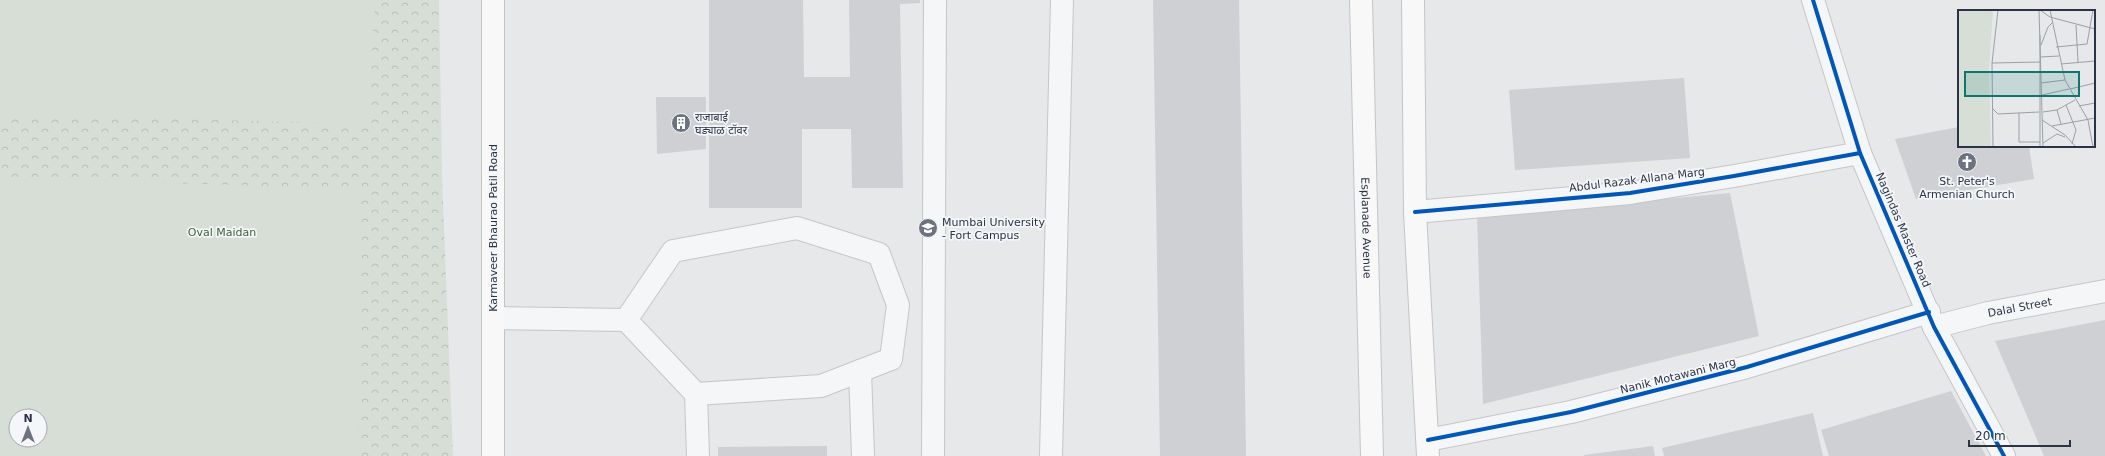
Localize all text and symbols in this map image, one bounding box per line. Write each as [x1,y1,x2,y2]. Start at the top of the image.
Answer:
inset map [1958,10,2095,147]
place label: राजाबाई घड्याळ टॉवर [695,111,748,137]
building icon: राजाबाई घड्याळ टॉवर [670,112,692,134]
street label: Karmaveer Bhaurao Patil Road [487,144,500,312]
church icon: St. Peter's Armenian Church [1956,151,1978,173]
street label: Abdul Razak Allana Marg [1568,165,1706,195]
street label: Nagindas Master Road [1873,171,1933,289]
place label: St. Peter's Armenian Church [1919,175,2015,201]
street label: Esplanade Avenue [1359,177,1374,279]
place label: Mumbai University - Fort Campus [942,216,1045,242]
school or university icon: Mumbai University - Fort Campus [917,217,939,239]
park label: Oval Maidan [188,226,256,239]
street label: Dalal Street [1986,295,2054,319]
street label: Nanik Motawani Marg [1619,355,1737,397]
north arrow [8,408,48,448]
text: N [23,412,33,425]
scale bar [1969,422,2070,448]
text: 20 m [1975,429,2006,443]

